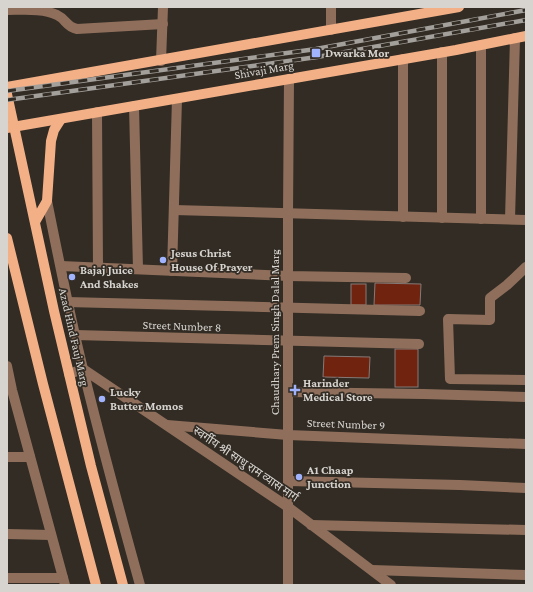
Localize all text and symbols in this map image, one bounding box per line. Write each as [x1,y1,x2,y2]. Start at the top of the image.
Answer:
place label: Dwarka Mor [325,46,390,60]
marker: Dwarka Mor [310,47,322,59]
street label: Shivaji Marg [233,58,295,82]
place label: Jesus Christ House Of Prayer [169,246,253,274]
street label: Chaudhary Prem Singh Dalal Marg [268,249,282,415]
marker: Jesus Christ House Of Prayer [158,255,168,265]
place label: Bajaj Juice And Shakes [79,263,139,291]
marker: Bajaj Juice And Shakes [67,272,77,282]
street label: Azad Hind Fauj Marg [56,287,92,388]
street label: Street Number 8 [142,318,222,334]
place label: Harinder Medical Store [303,376,373,404]
place label: Lucky Butter Momos [110,385,183,413]
marker: Harinder Medical Store [290,385,300,395]
marker: Lucky Butter Momos [97,394,107,404]
street label: Street Number 9 [307,416,385,432]
street label: स्वर्गीय श्री साधु राम व्यास मार्ग [190,423,303,506]
place label: A1 Chaap Junction [305,463,354,491]
marker: A1 Chaap Junction [294,472,304,482]

